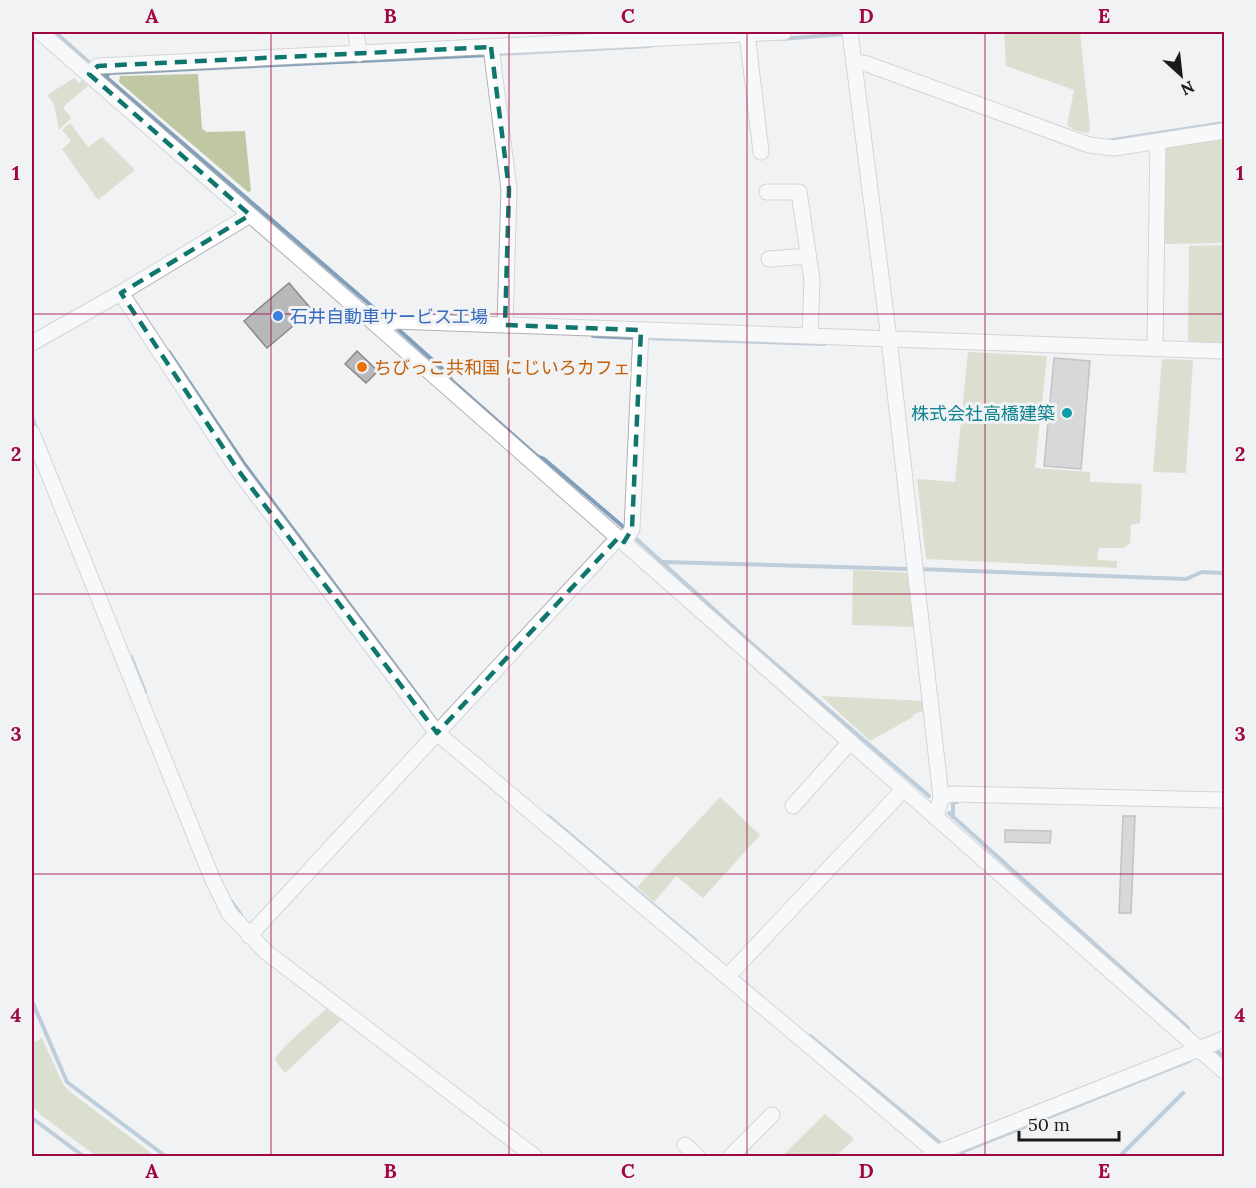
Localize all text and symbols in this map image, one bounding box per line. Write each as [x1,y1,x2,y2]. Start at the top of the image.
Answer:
text: A [145,3,159,28]
text: B [383,3,397,28]
text: C [621,3,635,28]
text: D [858,3,874,28]
text: E [1098,3,1110,28]
north arrow [1151,45,1211,105]
text: N [1178,77,1198,100]
text: 1 [12,160,20,185]
text: 1 [1236,160,1244,185]
place label: 石井自動車サービス工場 [290,305,488,328]
marker: 石井自動車サービス工場 [271,309,285,323]
place label: ちびっこ共和国 にじいろカフェ [374,356,631,379]
marker: ちびっこ共和国 にじいろカフェ [355,360,369,374]
place label: 株式会社高橋建築 [911,402,1055,425]
marker: 株式会社高橋建築 [1060,406,1074,420]
text: 2 [11,441,21,466]
text: 2 [1235,441,1245,466]
text: 3 [10,721,22,746]
text: 3 [1234,721,1246,746]
text: 4 [11,1002,22,1027]
text: 4 [1235,1002,1246,1027]
scale bar [1019,1104,1120,1142]
text: 50 m [1028,1113,1070,1136]
text: A [145,1158,159,1183]
text: B [383,1158,397,1183]
text: C [621,1158,635,1183]
text: D [858,1158,874,1183]
text: E [1098,1158,1110,1183]

